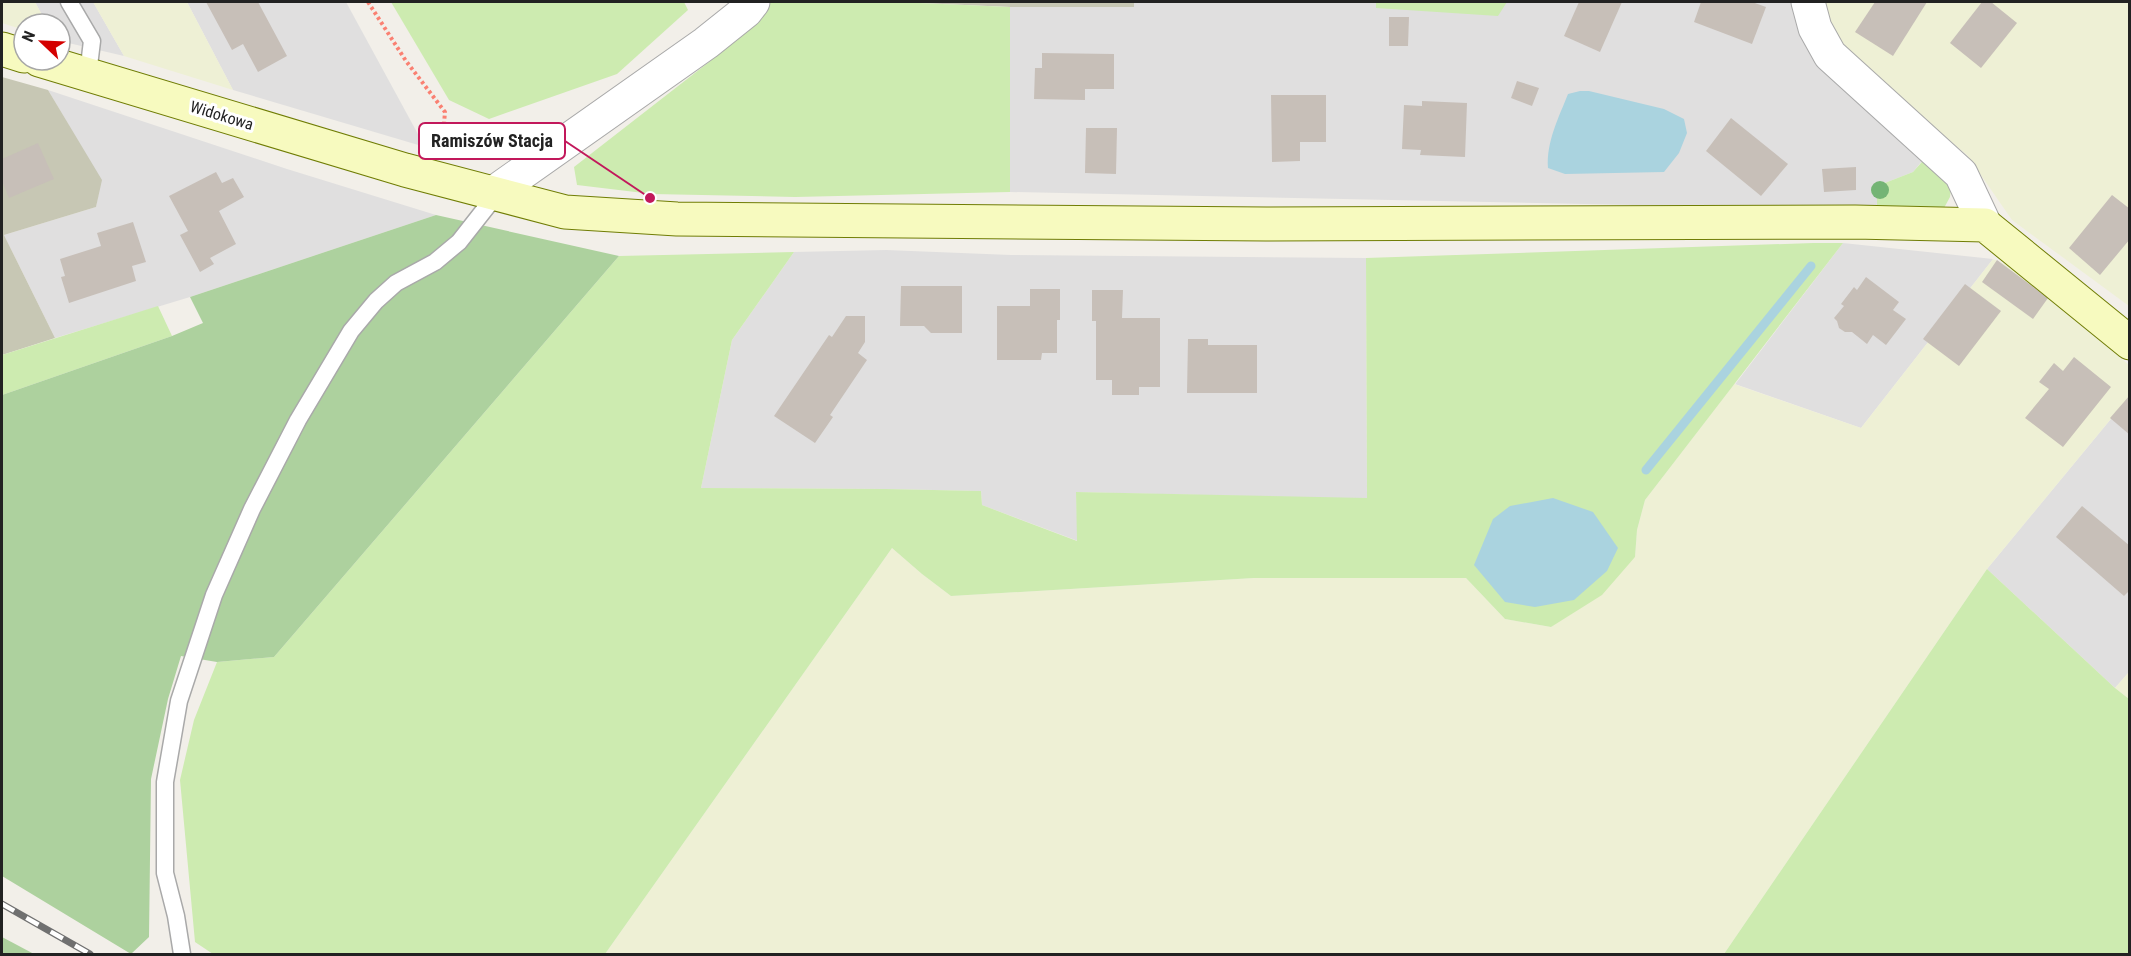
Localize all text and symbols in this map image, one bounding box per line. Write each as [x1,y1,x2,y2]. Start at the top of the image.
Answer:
north arrow [12,12,72,72]
text: N [18,28,39,45]
street label: Widokowa [188,97,256,134]
callout: Ramiszów Stacja [419,123,565,159]
text: Ramiszów Stacja [431,130,553,151]

